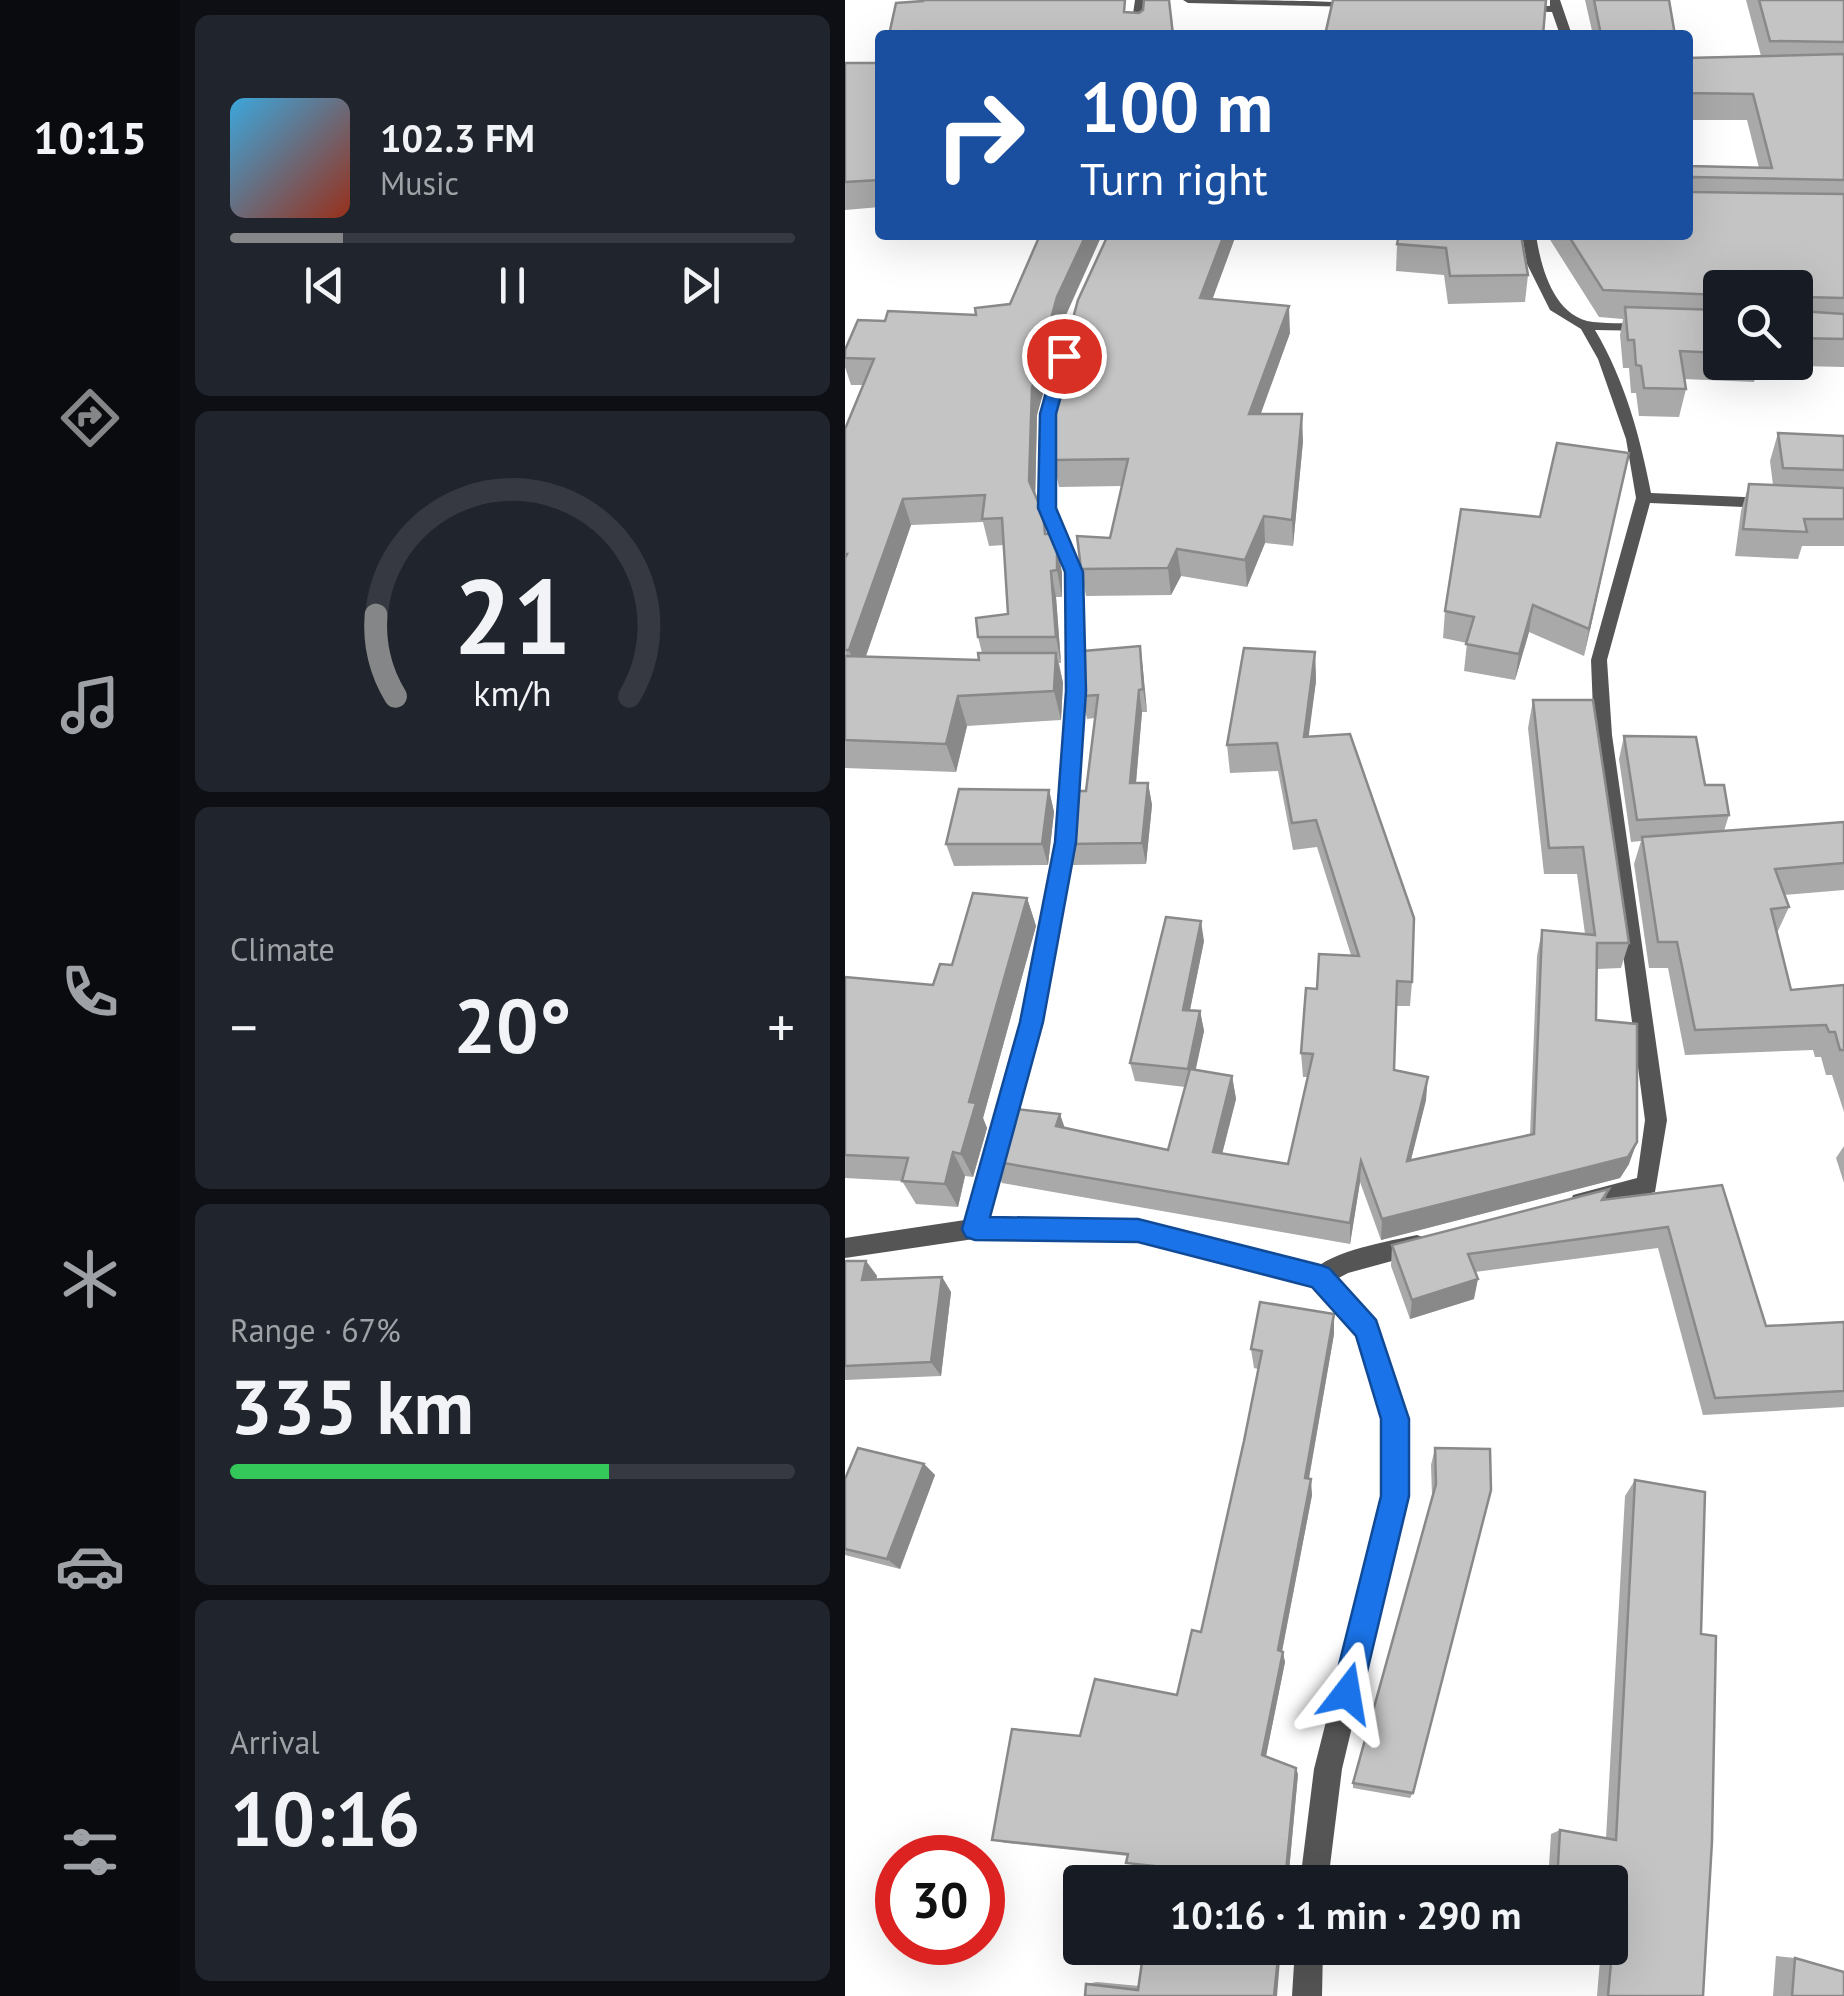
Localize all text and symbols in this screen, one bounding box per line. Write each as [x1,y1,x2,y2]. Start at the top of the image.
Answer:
text: 100 m [1080,61,1273,151]
icon: right [915,70,1045,200]
text: 10:15 [33,108,147,166]
text: 102.3 FM [380,113,535,162]
text: Turn right [1080,149,1268,207]
text: Music [380,162,459,204]
icon: previous [297,258,352,313]
icon: pause [485,258,540,313]
icon: next [673,258,728,313]
map controls [1703,270,1813,380]
button: search [1703,270,1813,380]
pin [1022,314,1107,399]
icon: arrive [1037,329,1092,384]
icon: directions [55,383,125,453]
text: 21 [454,548,571,683]
icon: music [55,670,125,740]
text: km/h [473,670,552,716]
text: Climate [230,928,335,970]
icon: phone [55,957,125,1027]
text: 20° [454,977,571,1074]
text: − [230,991,258,1062]
text: + [767,991,795,1062]
icon: climate [55,1244,125,1314]
text: Range · 67% [230,1309,401,1351]
text: 335 km [230,1358,474,1455]
icon: car [55,1531,125,1601]
position arrow [1295,1641,1399,1745]
text: Arrival [230,1721,320,1763]
text: 10:16 [230,1770,420,1867]
icon: filters [55,1817,125,1887]
speed limit sign: 30 [875,1835,1005,1965]
text: 10:16 · 1 min · 290 m [1170,1890,1521,1939]

